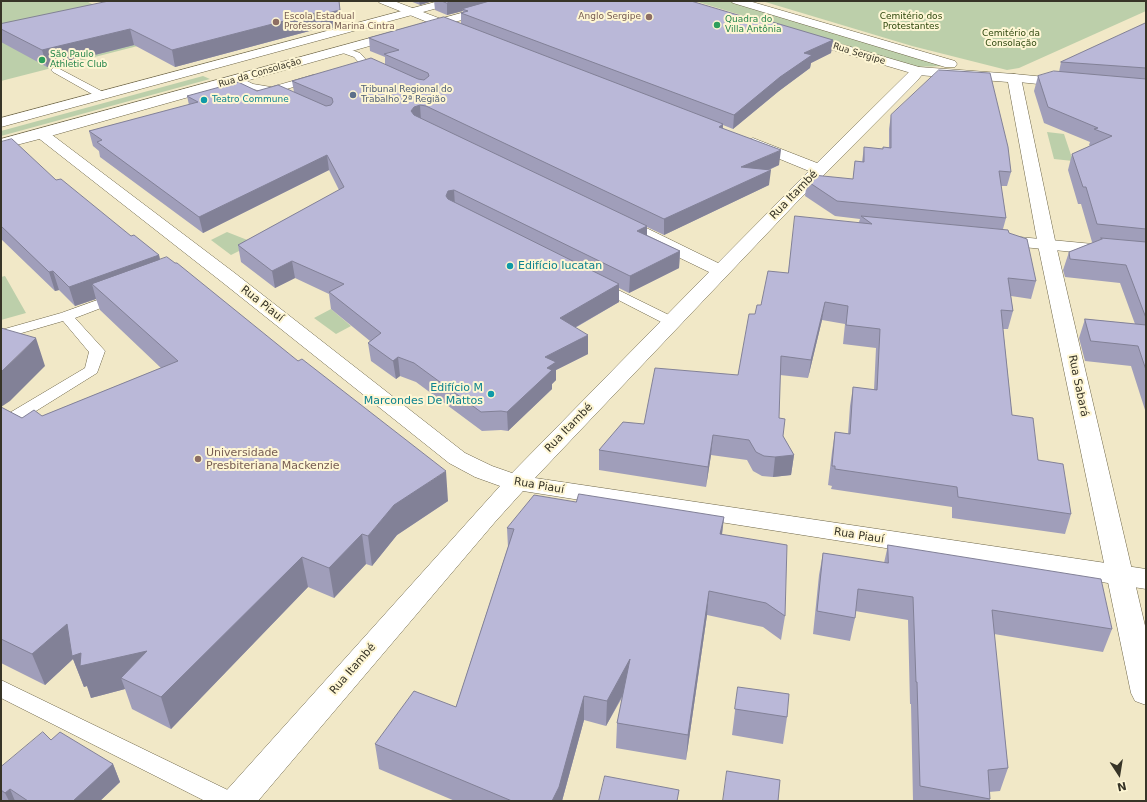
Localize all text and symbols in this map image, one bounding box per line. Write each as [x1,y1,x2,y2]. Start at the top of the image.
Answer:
place label: Escola Estadual Professora Marina Cintra [284,12,395,33]
place label: Anglo Sergipe [578,12,641,22]
marker: Anglo Sergipe [644,12,654,22]
park label: Cemitério dos Protestantes [880,12,942,33]
place label: Quadra do Villa Antônia [725,15,781,36]
marker: Escola Estadual Professora Marina Cintra [271,17,281,27]
marker: Quadra do Villa Antônia [712,20,722,30]
park label: Cemitério da Consolação [982,29,1040,50]
street label: Rua Sergipe [832,41,886,67]
place label: São Paulo Athletic Club [50,50,107,71]
marker: São Paulo Athletic Club [37,55,47,65]
street label: Rua da Consolação [217,56,303,90]
place label: Tribunal Regional do Trabalho 2ª Região [361,85,452,106]
marker: Tribunal Regional do Trabalho 2ª Região [348,90,358,100]
marker: Teatro Commune [199,95,209,105]
place label: Teatro Commune [212,95,289,105]
street label: Rua Itambé [767,168,821,222]
place label: Edifício Iucatan [518,259,602,273]
marker: Edifício Iucatan [505,261,515,271]
street label: Rua Piauí [238,283,286,325]
street label: Rua Sabará [1065,354,1091,418]
place label: Edifício M Marcondes De Mattos [364,381,483,407]
marker: Edifício M Marcondes De Mattos [486,389,496,399]
street label: Rua Itambé [542,401,596,455]
place label: Universidade Presbiteriana Mackenzie [206,446,339,472]
marker: Universidade Presbiteriana Mackenzie [193,454,203,464]
street label: Rua Piauí [513,475,565,497]
street label: Rua Piauí [833,526,885,546]
street label: Rua Itambé [327,641,379,697]
north arrow [1099,754,1139,794]
text: N [1116,779,1127,794]

